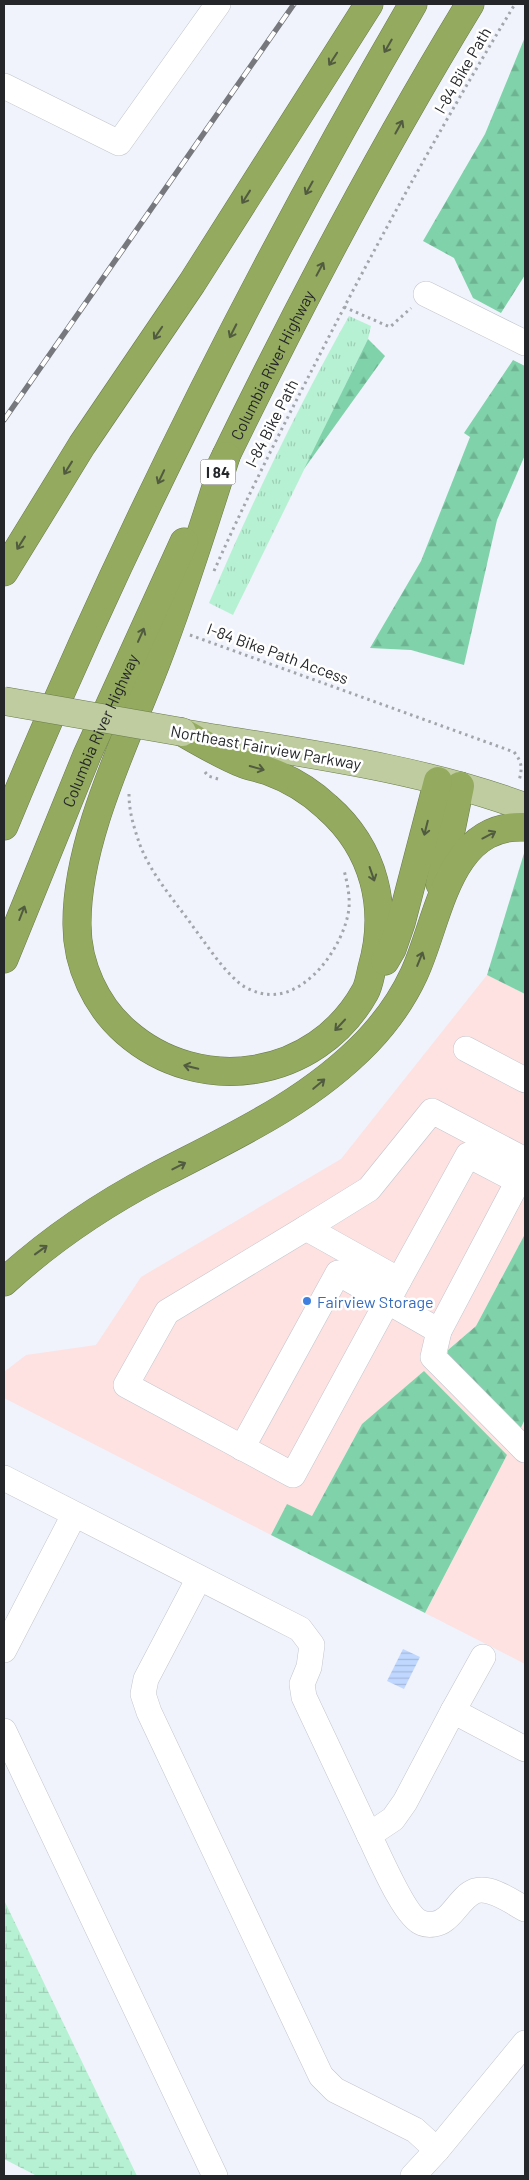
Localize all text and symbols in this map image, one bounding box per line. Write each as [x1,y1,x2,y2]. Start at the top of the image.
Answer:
street label: I-84 Bike Path [430,24,494,116]
one-way arrow [383,38,393,53]
one-way arrow [328,52,338,66]
one-way arrow [395,120,404,135]
one-way arrow [303,180,313,194]
one-way arrow [241,189,251,203]
one-way arrow [316,263,326,277]
street label: Columbia River Highway [226,286,318,443]
one-way arrow [228,323,237,338]
one-way arrow [153,326,163,340]
street label: I-84 Bike Path [241,376,301,470]
road number: I 84 [200,460,236,484]
one-way arrow [63,461,73,475]
one-way arrow [155,469,165,484]
one-way arrow [16,536,26,550]
street label: I-84 Bike Path Access [205,619,351,687]
one-way arrow [136,628,146,643]
street label: Columbia River Highway [57,650,142,809]
street label: Northeast Fairview Parkway [169,721,363,773]
one-way arrow [249,764,265,773]
one-way arrow [421,819,430,835]
one-way arrow [481,830,496,840]
one-way arrow [368,866,377,881]
one-way arrow [17,906,27,921]
one-way arrow [416,952,425,967]
one-way arrow [334,1018,346,1031]
one-way arrow [184,1062,200,1071]
one-way arrow [313,1079,326,1090]
one-way arrow [171,1160,186,1170]
one-way arrow [33,1245,47,1255]
place label: Fairview Storage [317,1292,434,1311]
marker: Fairview Storage [301,1295,313,1307]

